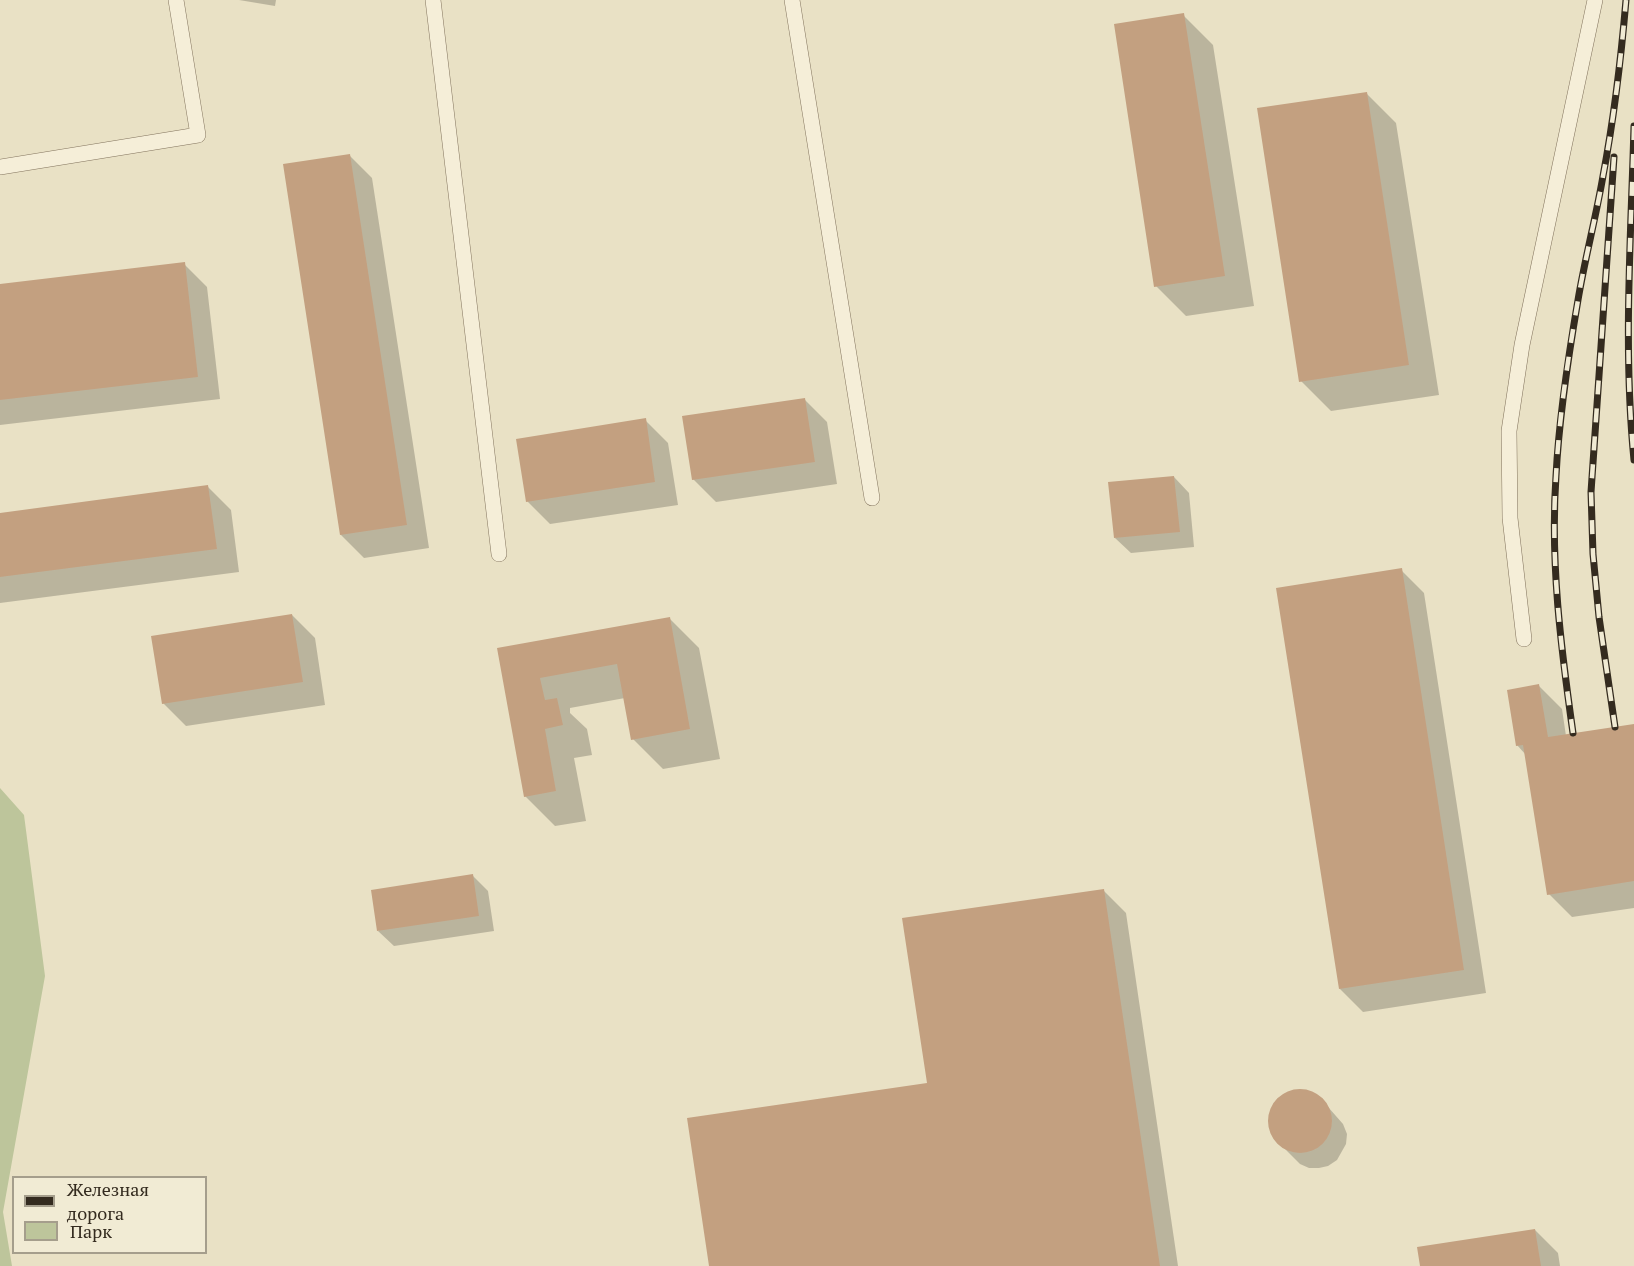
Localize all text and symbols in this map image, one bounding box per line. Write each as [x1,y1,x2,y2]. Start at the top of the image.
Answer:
legend [12,1176,207,1254]
text: Железная дорога [67,1177,149,1225]
text: Парк [70,1219,112,1243]

